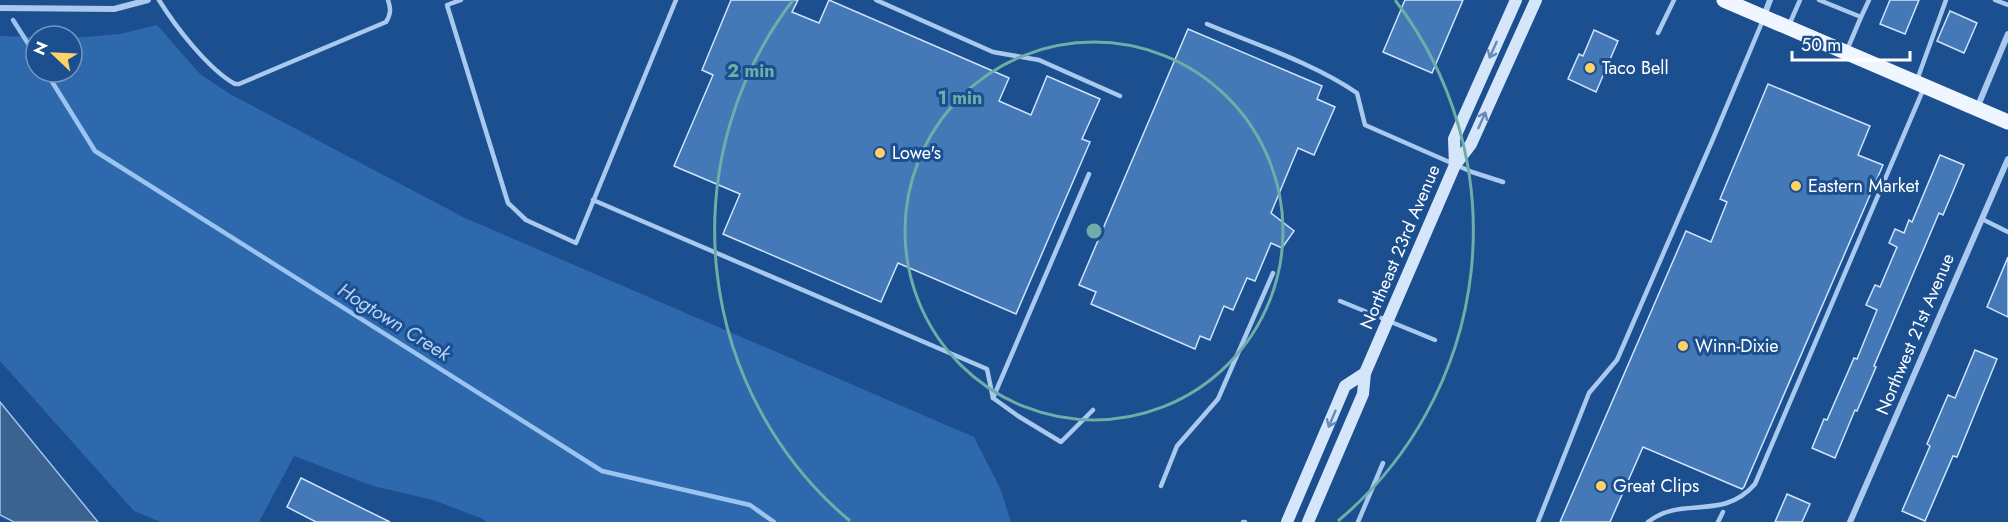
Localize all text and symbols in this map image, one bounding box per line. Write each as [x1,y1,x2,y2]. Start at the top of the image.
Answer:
north arrow [24,24,84,84]
scale bar [1792,24,1910,62]
text: 50 m [1801,32,1841,58]
text: N [28,38,54,59]
one-way arrow [1487,40,1498,58]
place label: Taco Bell [1602,55,1669,81]
text: 2 min [727,58,775,84]
marker: Taco Bell [1583,61,1597,75]
text: 1 min [938,85,982,111]
one-way arrow [1477,112,1489,130]
place label: Lowe's [892,140,941,166]
marker: Lowe's [873,146,887,160]
street label: Northeast 23rd Avenue [1354,161,1446,333]
place label: Eastern Market [1808,173,1920,199]
marker: Eastern Market [1789,179,1803,193]
centre of rings [1084,221,1104,241]
street label: Northwest 21st Avenue [1869,249,1961,419]
water label: Hogtown Creek [332,276,457,369]
place label: Winn-Dixie [1695,333,1779,359]
marker: Winn-Dixie [1676,339,1690,353]
one-way arrow [1325,410,1336,428]
place label: Great Clips [1613,473,1699,499]
marker: Great Clips [1594,479,1608,493]

